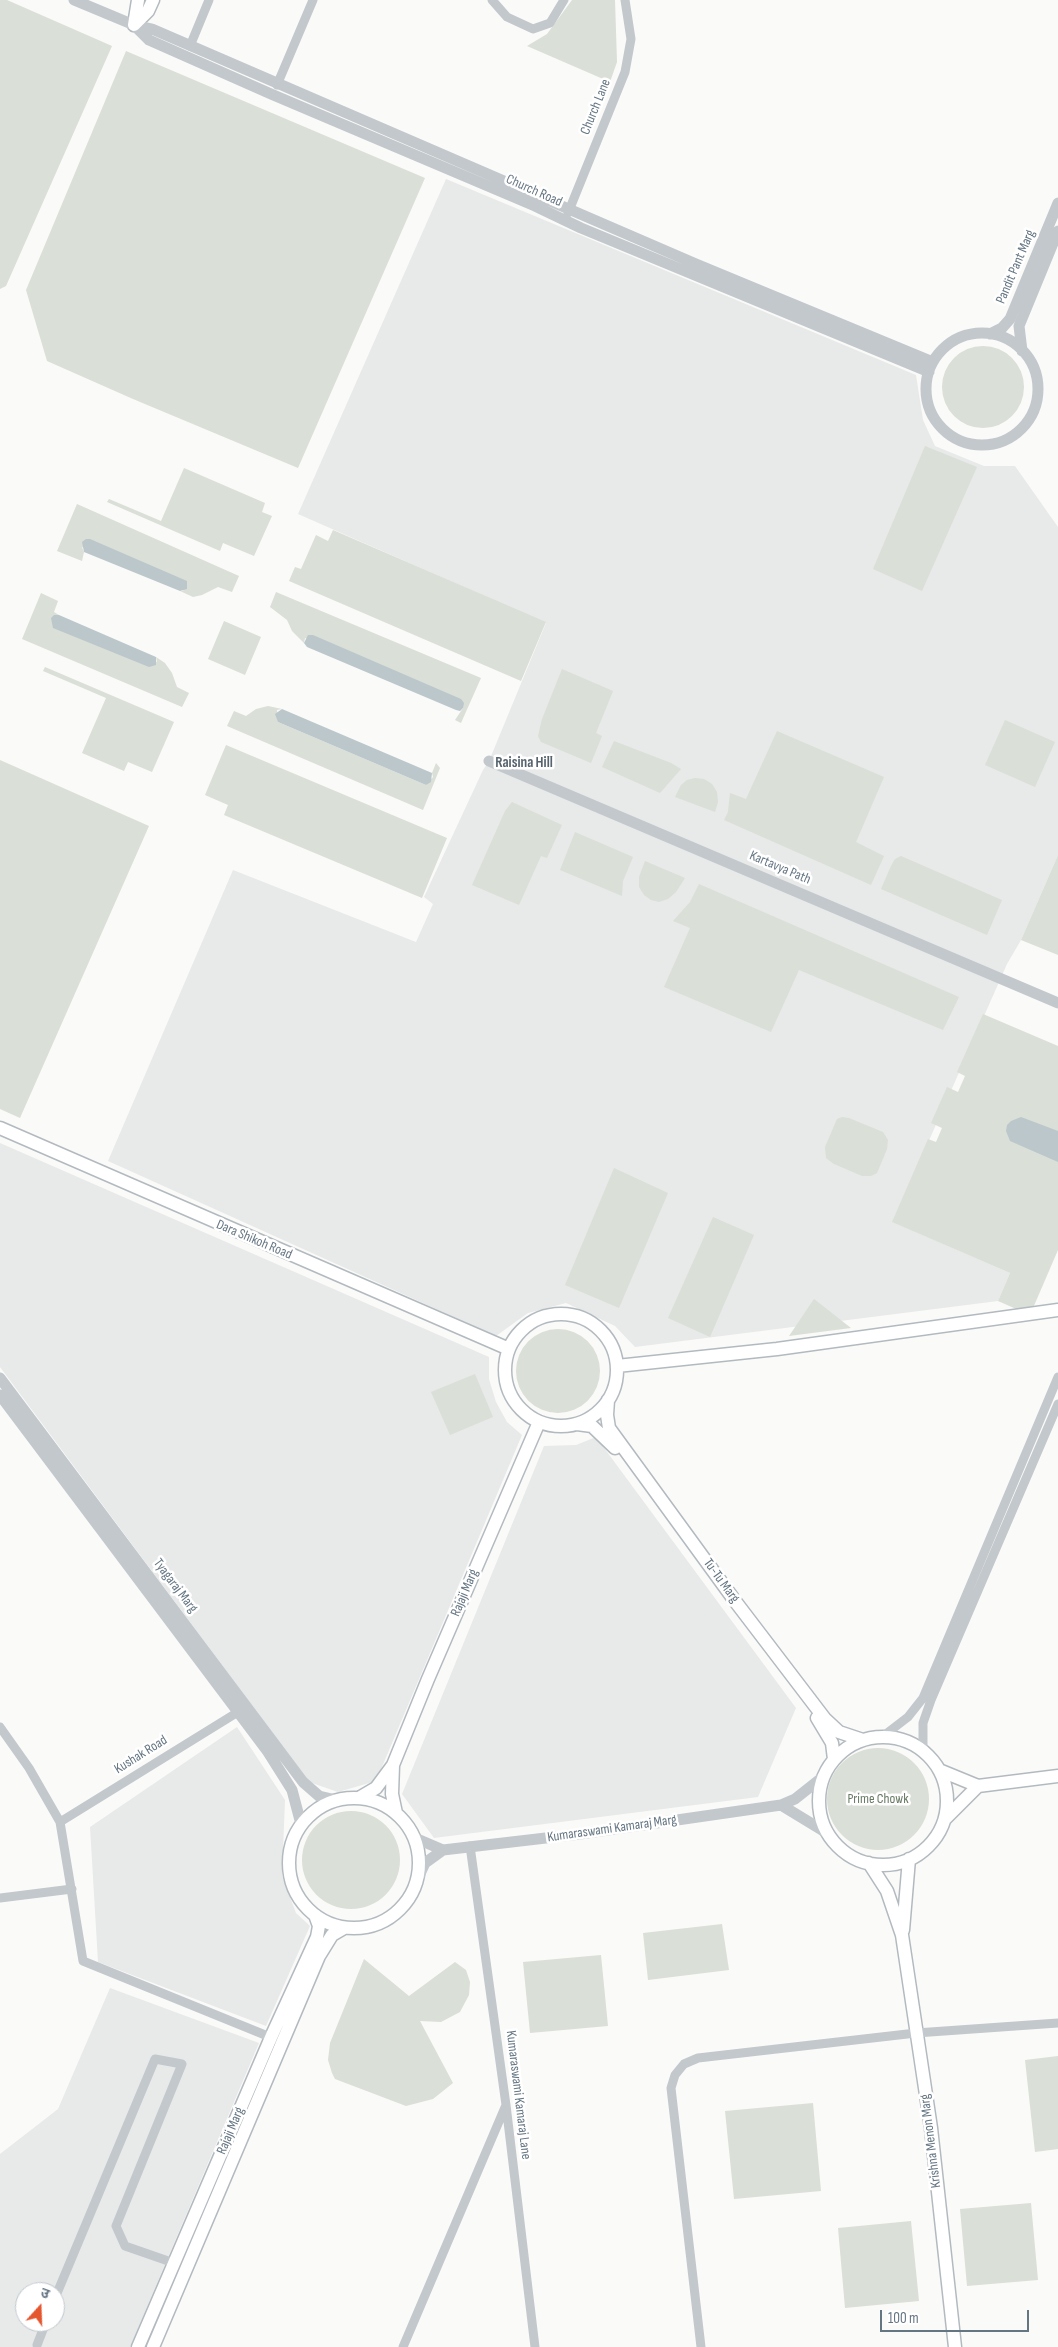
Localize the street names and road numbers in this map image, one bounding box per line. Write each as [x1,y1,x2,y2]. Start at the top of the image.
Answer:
street label: Church Lane [577,77,615,137]
street label: Church Road [503,171,565,211]
street label: Pandit Pant Marg [993,228,1039,306]
street label: Kartavya Path [747,848,813,888]
street label: Dara Shikoh Road [214,1217,294,1263]
street label: Tyagaraj Marg [149,1556,201,1616]
street label: Tu-Tu Marg [699,1556,743,1606]
street label: Rajaji Marg [448,1567,482,1619]
street label: Kushak Road [111,1732,171,1778]
street label: Kumaraswami Kamaraj Marg [546,1812,678,1846]
street label: Kumaraswami Kamaraj Lane [502,2030,534,2160]
street label: Krishna Menon Marg [917,2093,945,2189]
street label: Rajaji Marg [214,2105,248,2157]

